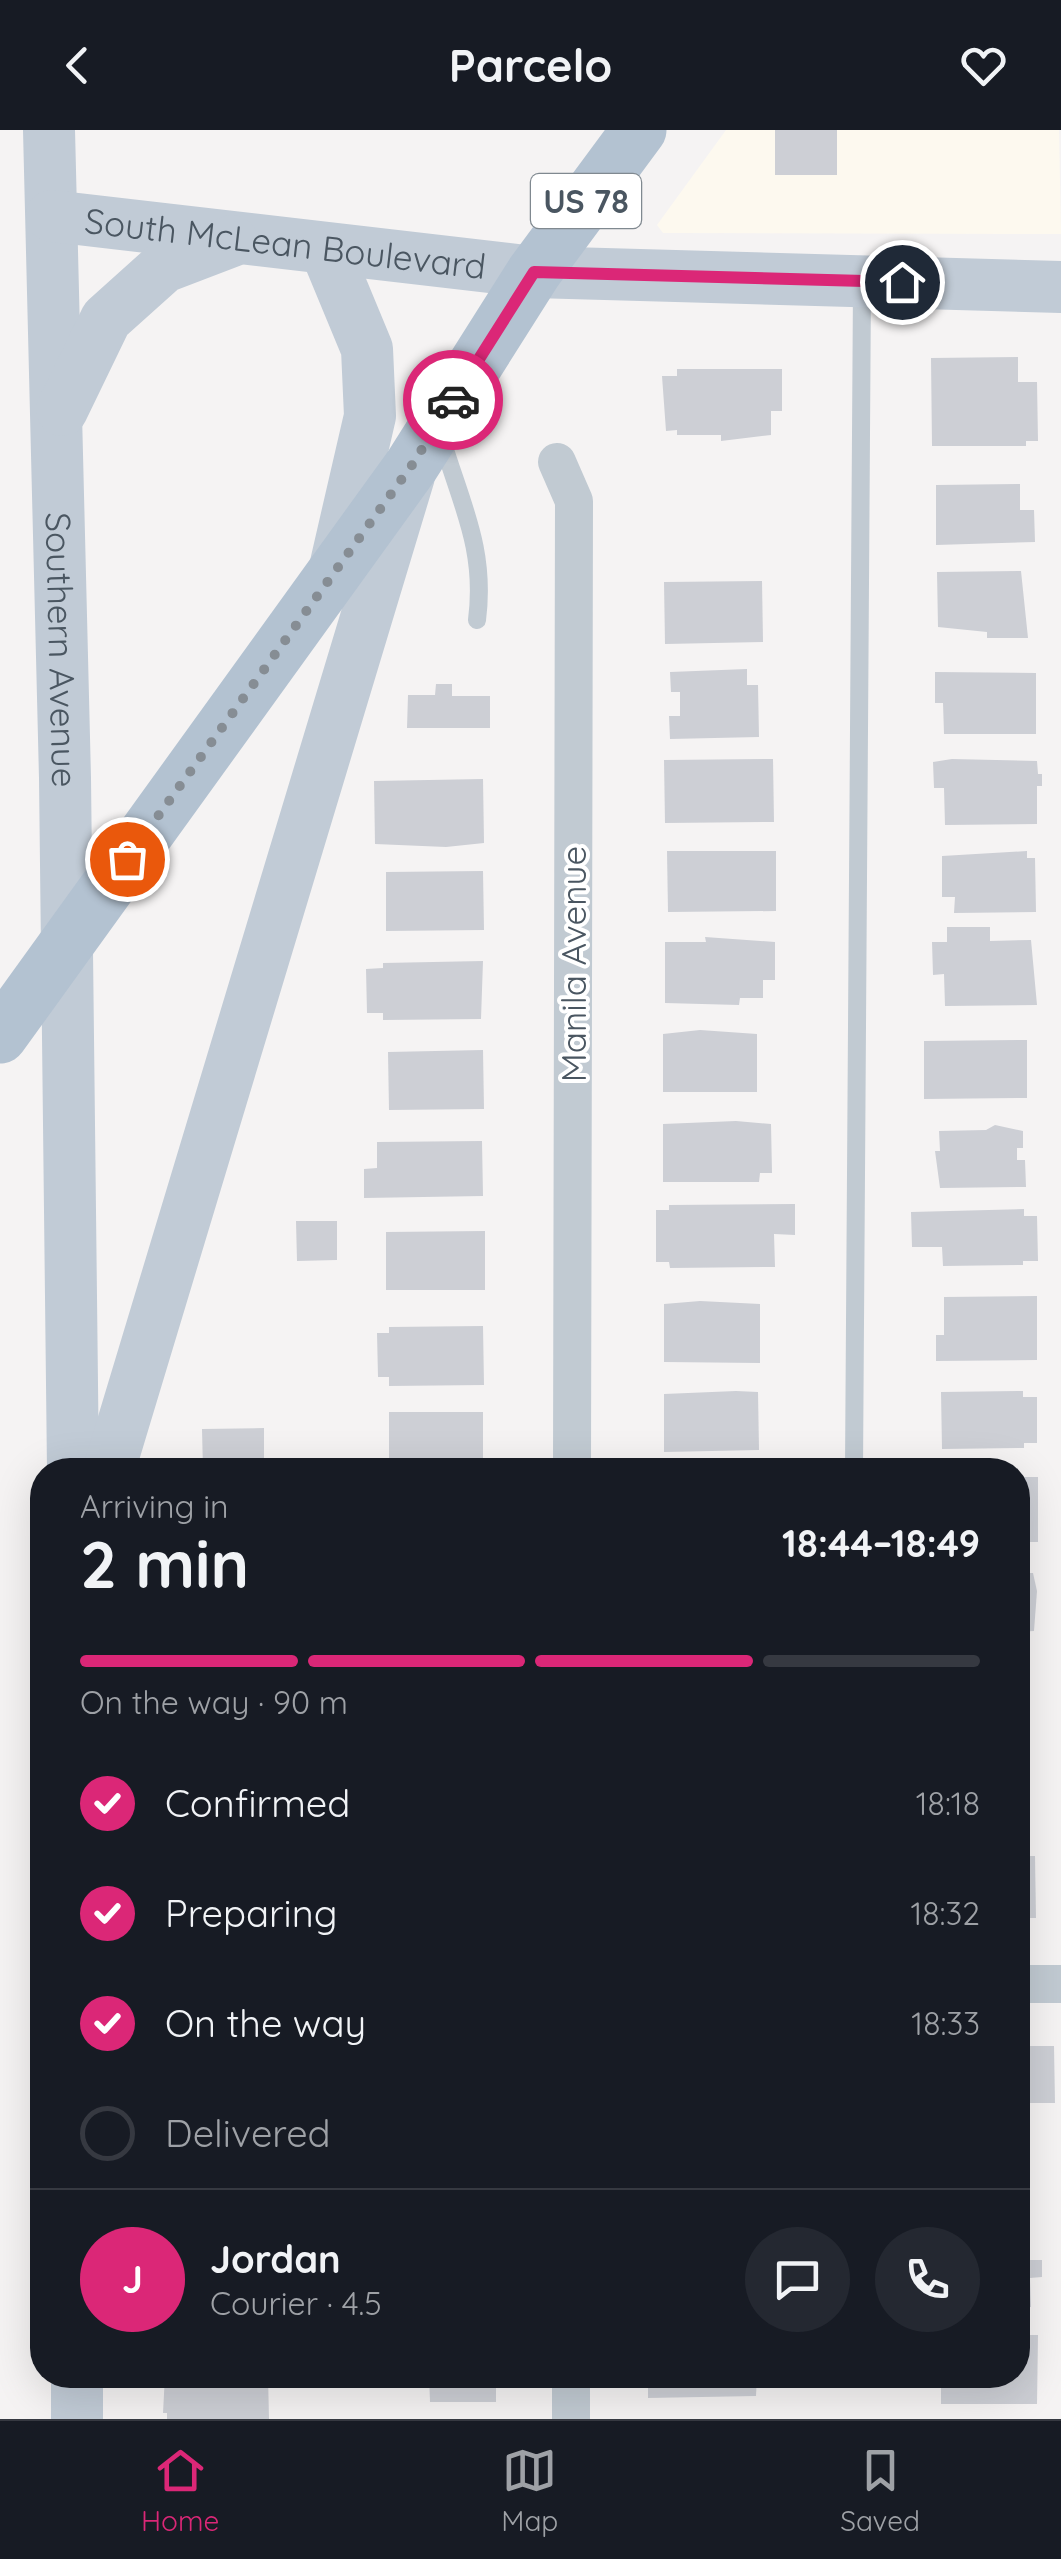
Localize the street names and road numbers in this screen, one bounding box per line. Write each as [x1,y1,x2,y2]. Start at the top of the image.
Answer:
road number: US 78 [531,174,641,228]
street label: South McLean Boulevard [83,198,488,288]
street label: Southern Avenue [36,512,87,788]
street label: Manila Avenue [551,846,595,1082]

